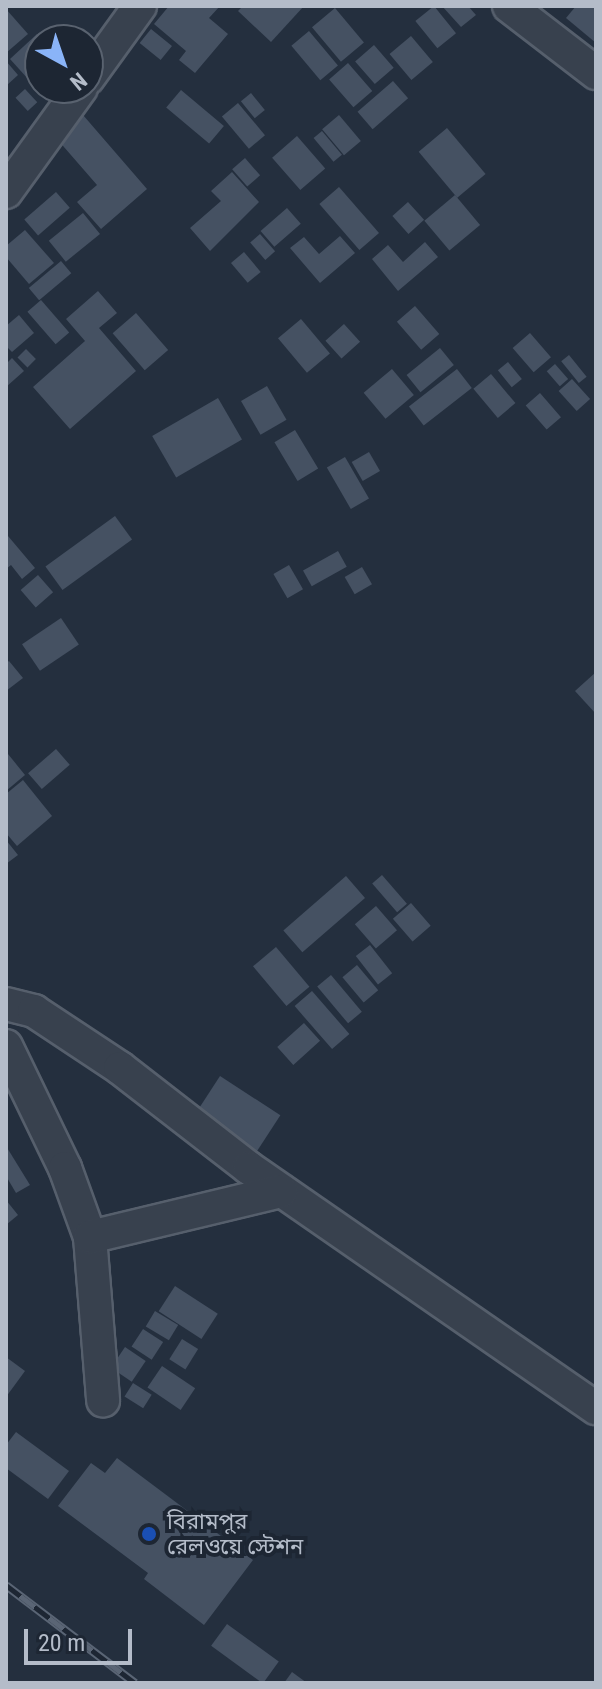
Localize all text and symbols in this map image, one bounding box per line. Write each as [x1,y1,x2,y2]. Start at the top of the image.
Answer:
north arrow [24,24,104,104]
text: N [65,67,92,95]
place label: বিরামপুর রেলওয়ে স্টেশন [167,1508,303,1560]
marker: বিরামপুর রেলওয়ে স্টেশন [138,1523,160,1545]
scale bar [28,1613,136,1663]
text: 20 m [38,1629,85,1657]

